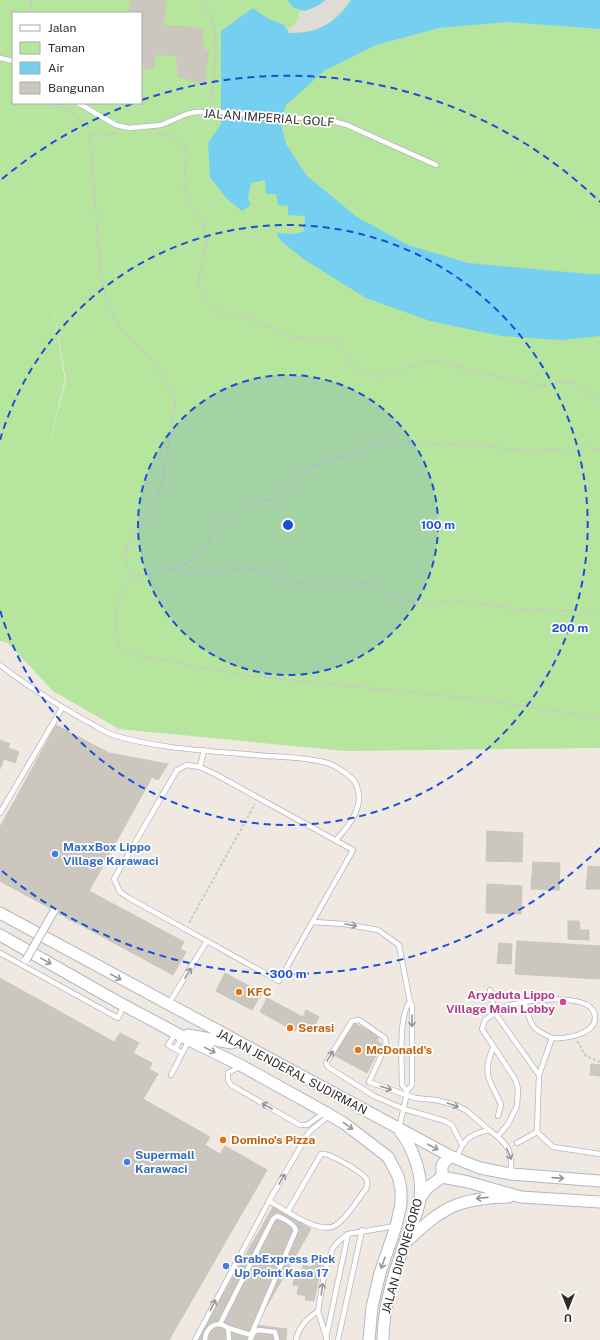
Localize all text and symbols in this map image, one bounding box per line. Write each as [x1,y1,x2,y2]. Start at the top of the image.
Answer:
legend [12,12,142,104]
text: Jalan [48,21,77,35]
text: Taman [48,41,85,55]
text: Air [48,61,65,75]
text: Bangunan [48,81,104,95]
street label: JALAN IMPERIAL GOLF [203,106,335,130]
centre of rings [281,518,295,532]
text: 100 m [421,518,455,532]
text: 200 m [552,621,588,635]
place label: MaxxBox Lippo Village Karawaci [63,840,159,868]
marker: MaxxBox Lippo Village Karawaci [50,849,60,859]
one-way arrow [345,921,358,929]
one-way arrow [40,958,52,965]
one-way arrow [184,967,192,979]
text: 300 m [270,967,307,981]
one-way arrow [110,973,122,981]
place label: KFC [247,985,272,999]
marker: KFC [234,987,244,997]
place label: Aryaduta Lippo Village Main Lobby [446,988,555,1016]
marker: Aryaduta Lippo Village Main Lobby [558,997,568,1007]
one-way arrow [408,1014,416,1027]
place label: Serasi [298,1021,334,1035]
marker: Serasi [285,1023,295,1033]
street label: JALAN JENDERAL SUDIRMAN [214,1026,370,1118]
place label: McDonald's [366,1043,432,1057]
marker: McDonald's [353,1045,363,1055]
one-way arrow [203,1047,215,1054]
one-way arrow [327,1050,335,1062]
one-way arrow [379,1085,391,1093]
one-way arrow [261,1101,273,1109]
one-way arrow [447,1102,460,1109]
one-way arrow [342,1122,353,1130]
place label: Domino's Pizza [231,1133,315,1147]
marker: Domino's Pizza [218,1135,228,1145]
one-way arrow [427,1144,439,1151]
one-way arrow [506,1147,514,1159]
place label: Supermall Karawaci [135,1148,195,1176]
marker: Supermall Karawaci [122,1157,132,1167]
one-way arrow [278,1173,286,1185]
one-way arrow [551,1174,564,1181]
one-way arrow [476,1195,489,1202]
street label: JALAN DIPONEGORO [379,1196,425,1315]
place label: GrabExpress Pick Up Point Kasa 17 [234,1252,335,1280]
one-way arrow [379,1257,387,1269]
marker: GrabExpress Pick Up Point Kasa 17 [221,1261,231,1271]
one-way arrow [318,1283,326,1296]
north arrow [548,1288,588,1328]
one-way arrow [210,1300,217,1312]
text: U [564,1312,572,1324]

